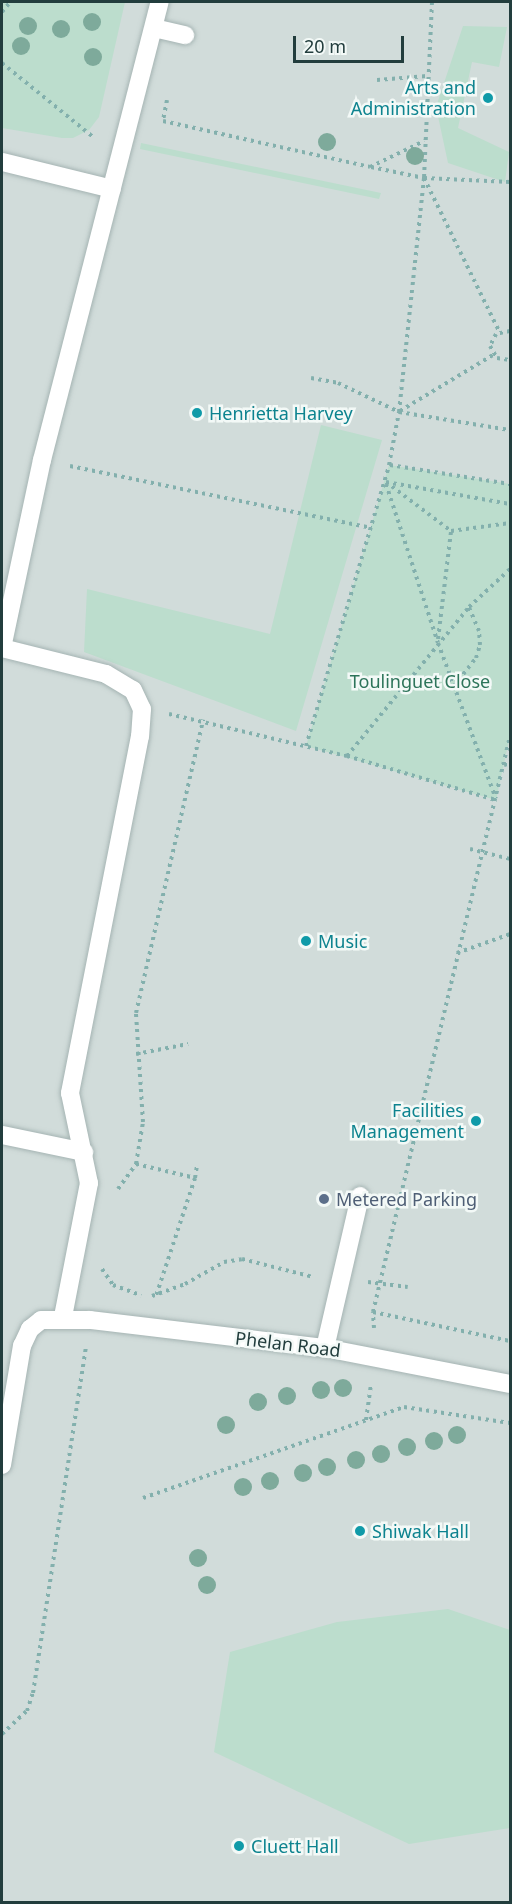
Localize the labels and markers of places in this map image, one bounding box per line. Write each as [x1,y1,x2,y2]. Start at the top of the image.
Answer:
place label: Arts and Administration [351,77,476,119]
marker: Arts and Administration [481,91,495,105]
place label: Henrietta Harvey [209,402,353,424]
marker: Henrietta Harvey [190,406,204,420]
place label: Music [318,930,367,952]
marker: Music [299,934,313,948]
place label: Facilities Management [351,1100,464,1142]
marker: Facilities Management [469,1114,483,1128]
place label: Metered Parking [336,1188,477,1210]
marker: Metered Parking [317,1192,331,1206]
place label: Shiwak Hall [372,1520,469,1542]
marker: Shiwak Hall [353,1524,367,1538]
place label: Cluett Hall [251,1835,339,1857]
marker: Cluett Hall [232,1839,246,1853]

